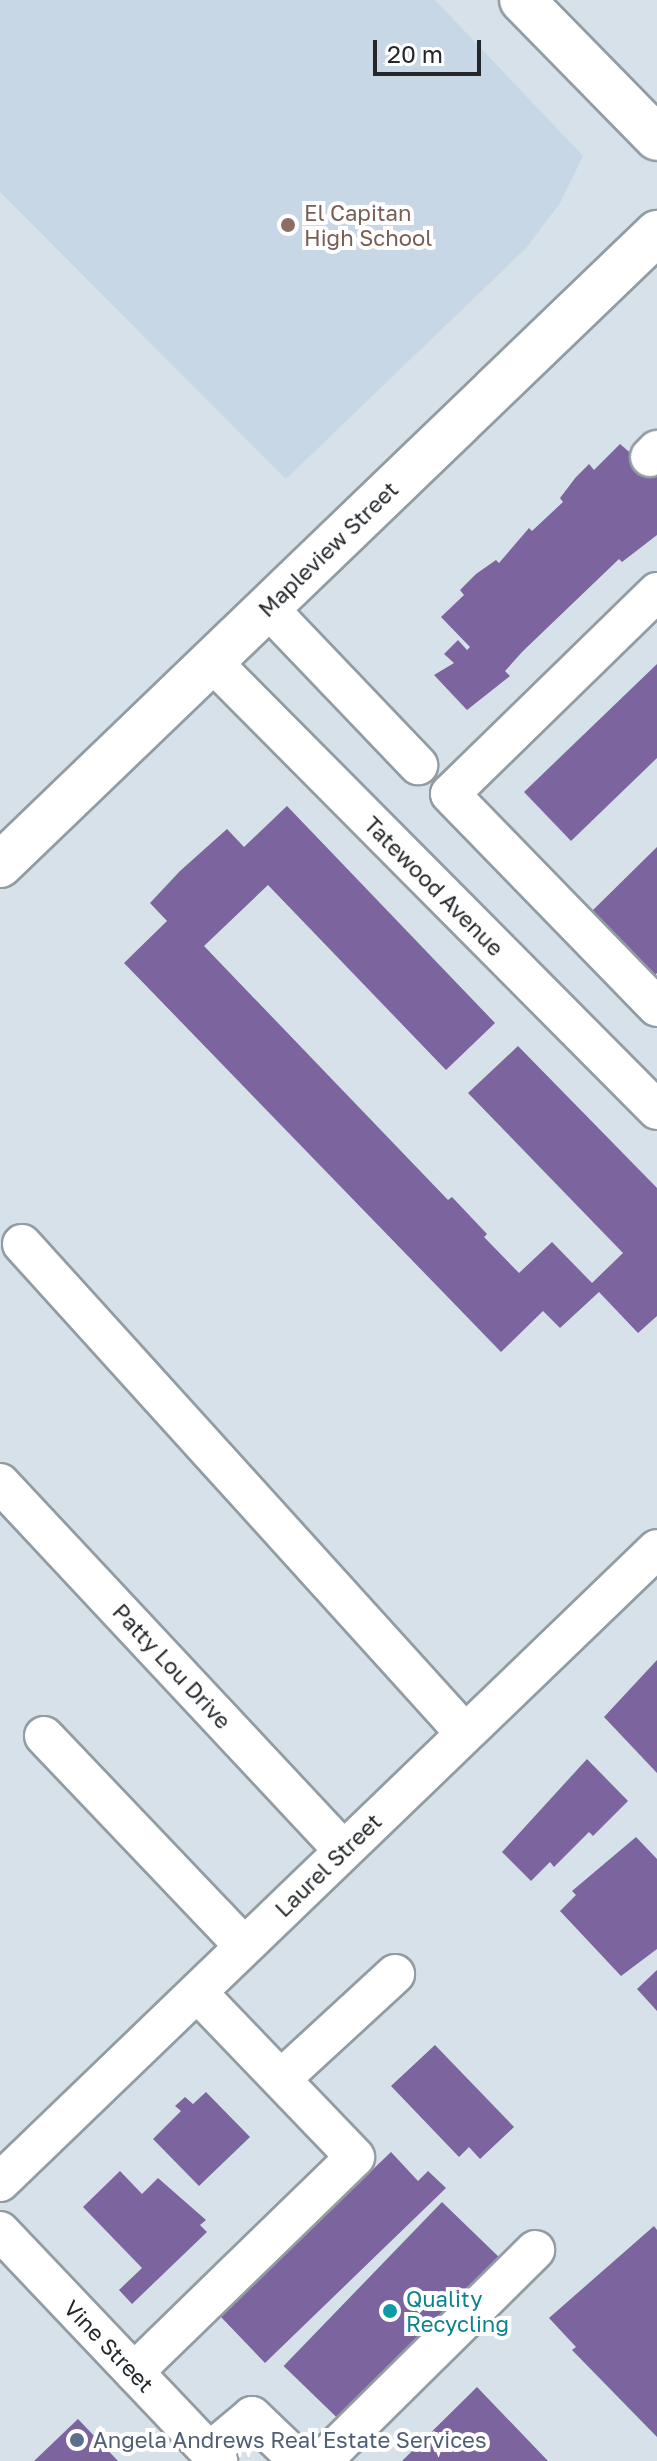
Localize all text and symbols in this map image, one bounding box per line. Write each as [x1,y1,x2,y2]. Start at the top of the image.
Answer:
scale bar [377,24,485,74]
text: 20 m [387,39,443,68]
place label: El Capitan High School [304,199,432,250]
marker: El Capitan High School [279,216,297,234]
street label: Mapleview Street [253,476,403,622]
street label: Tatewood Avenue [359,811,509,961]
street label: Patty Lou Drive [107,1598,237,1734]
street label: Laurel Street [269,1808,387,1922]
place label: Quality Recycling [406,2285,509,2336]
street label: Vine Street [59,2295,159,2397]
marker: Quality Recycling [381,2302,399,2320]
place label: Angela Andrews Real Estate Services [93,2427,487,2453]
marker: Angela Andrews Real Estate Services [68,2431,86,2449]

